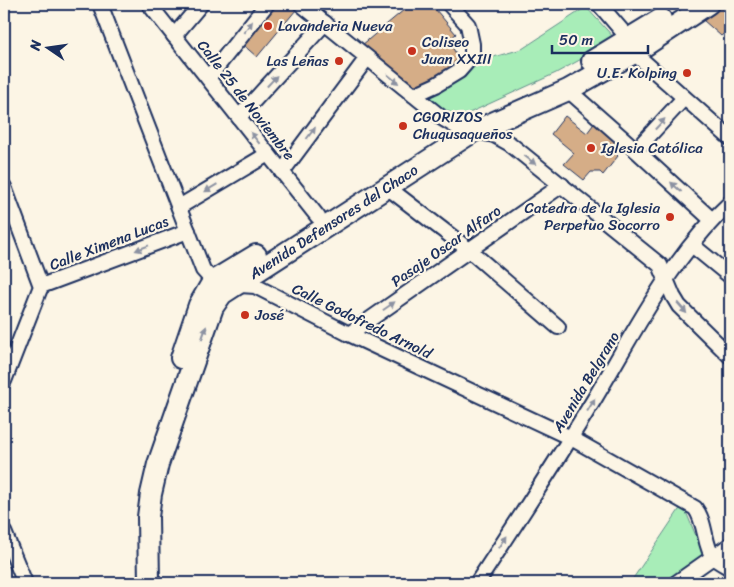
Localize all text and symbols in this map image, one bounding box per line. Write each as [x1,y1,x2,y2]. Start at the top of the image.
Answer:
place label: Lavanderia Nueva [278,13,393,39]
marker: Lavanderia Nueva [262,20,274,32]
one-way arrow [243,21,254,34]
north arrow [22,22,72,72]
scale bar [552,22,648,54]
text: 50 m [559,27,594,53]
place label: Coliseo Juan XXIII [421,29,492,72]
street label: Calle 25 de Noviembre [190,34,302,166]
text: N [22,37,49,54]
marker: Coliseo Juan XXIII [406,45,418,57]
place label: Las Leñas [267,48,329,74]
marker: Las Leñas [333,55,345,67]
place label: U.E. Kolping [597,60,677,86]
marker: U.E. Kolping [681,67,693,79]
one-way arrow [386,73,399,84]
one-way arrow [266,76,278,88]
place label: CGORIZOS Chuqusaqueños [413,104,513,147]
one-way arrow [654,118,666,130]
marker: CGORIZOS Chuqusaqueños [397,120,409,132]
one-way arrow [306,126,316,140]
one-way arrow [250,131,260,145]
place label: Iglesia Católica [600,135,703,161]
marker: Iglesia Católica [585,142,597,154]
one-way arrow [523,155,536,166]
street label: Avenida Defensores del Chaco [243,157,424,287]
one-way arrow [671,181,683,193]
one-way arrow [204,183,217,192]
place label: Catedra de la Iglesia Perpetuo Socorro [525,195,660,238]
street label: Pasaje Oscar Alfaro [385,198,507,294]
street label: Calle Ximena Lucas [46,208,173,278]
marker: Catedra de la Iglesia Perpetuo Socorro [664,211,676,223]
one-way arrow [135,245,150,252]
street label: Calle Godofredo Arnold [288,276,437,367]
one-way arrow [382,301,396,311]
one-way arrow [676,301,687,314]
place label: José [254,302,285,328]
marker: José [239,309,251,321]
one-way arrow [201,326,208,341]
street label: Avenida Belgrano [545,326,627,439]
one-way arrow [586,399,595,412]
one-way arrow [499,536,508,549]

